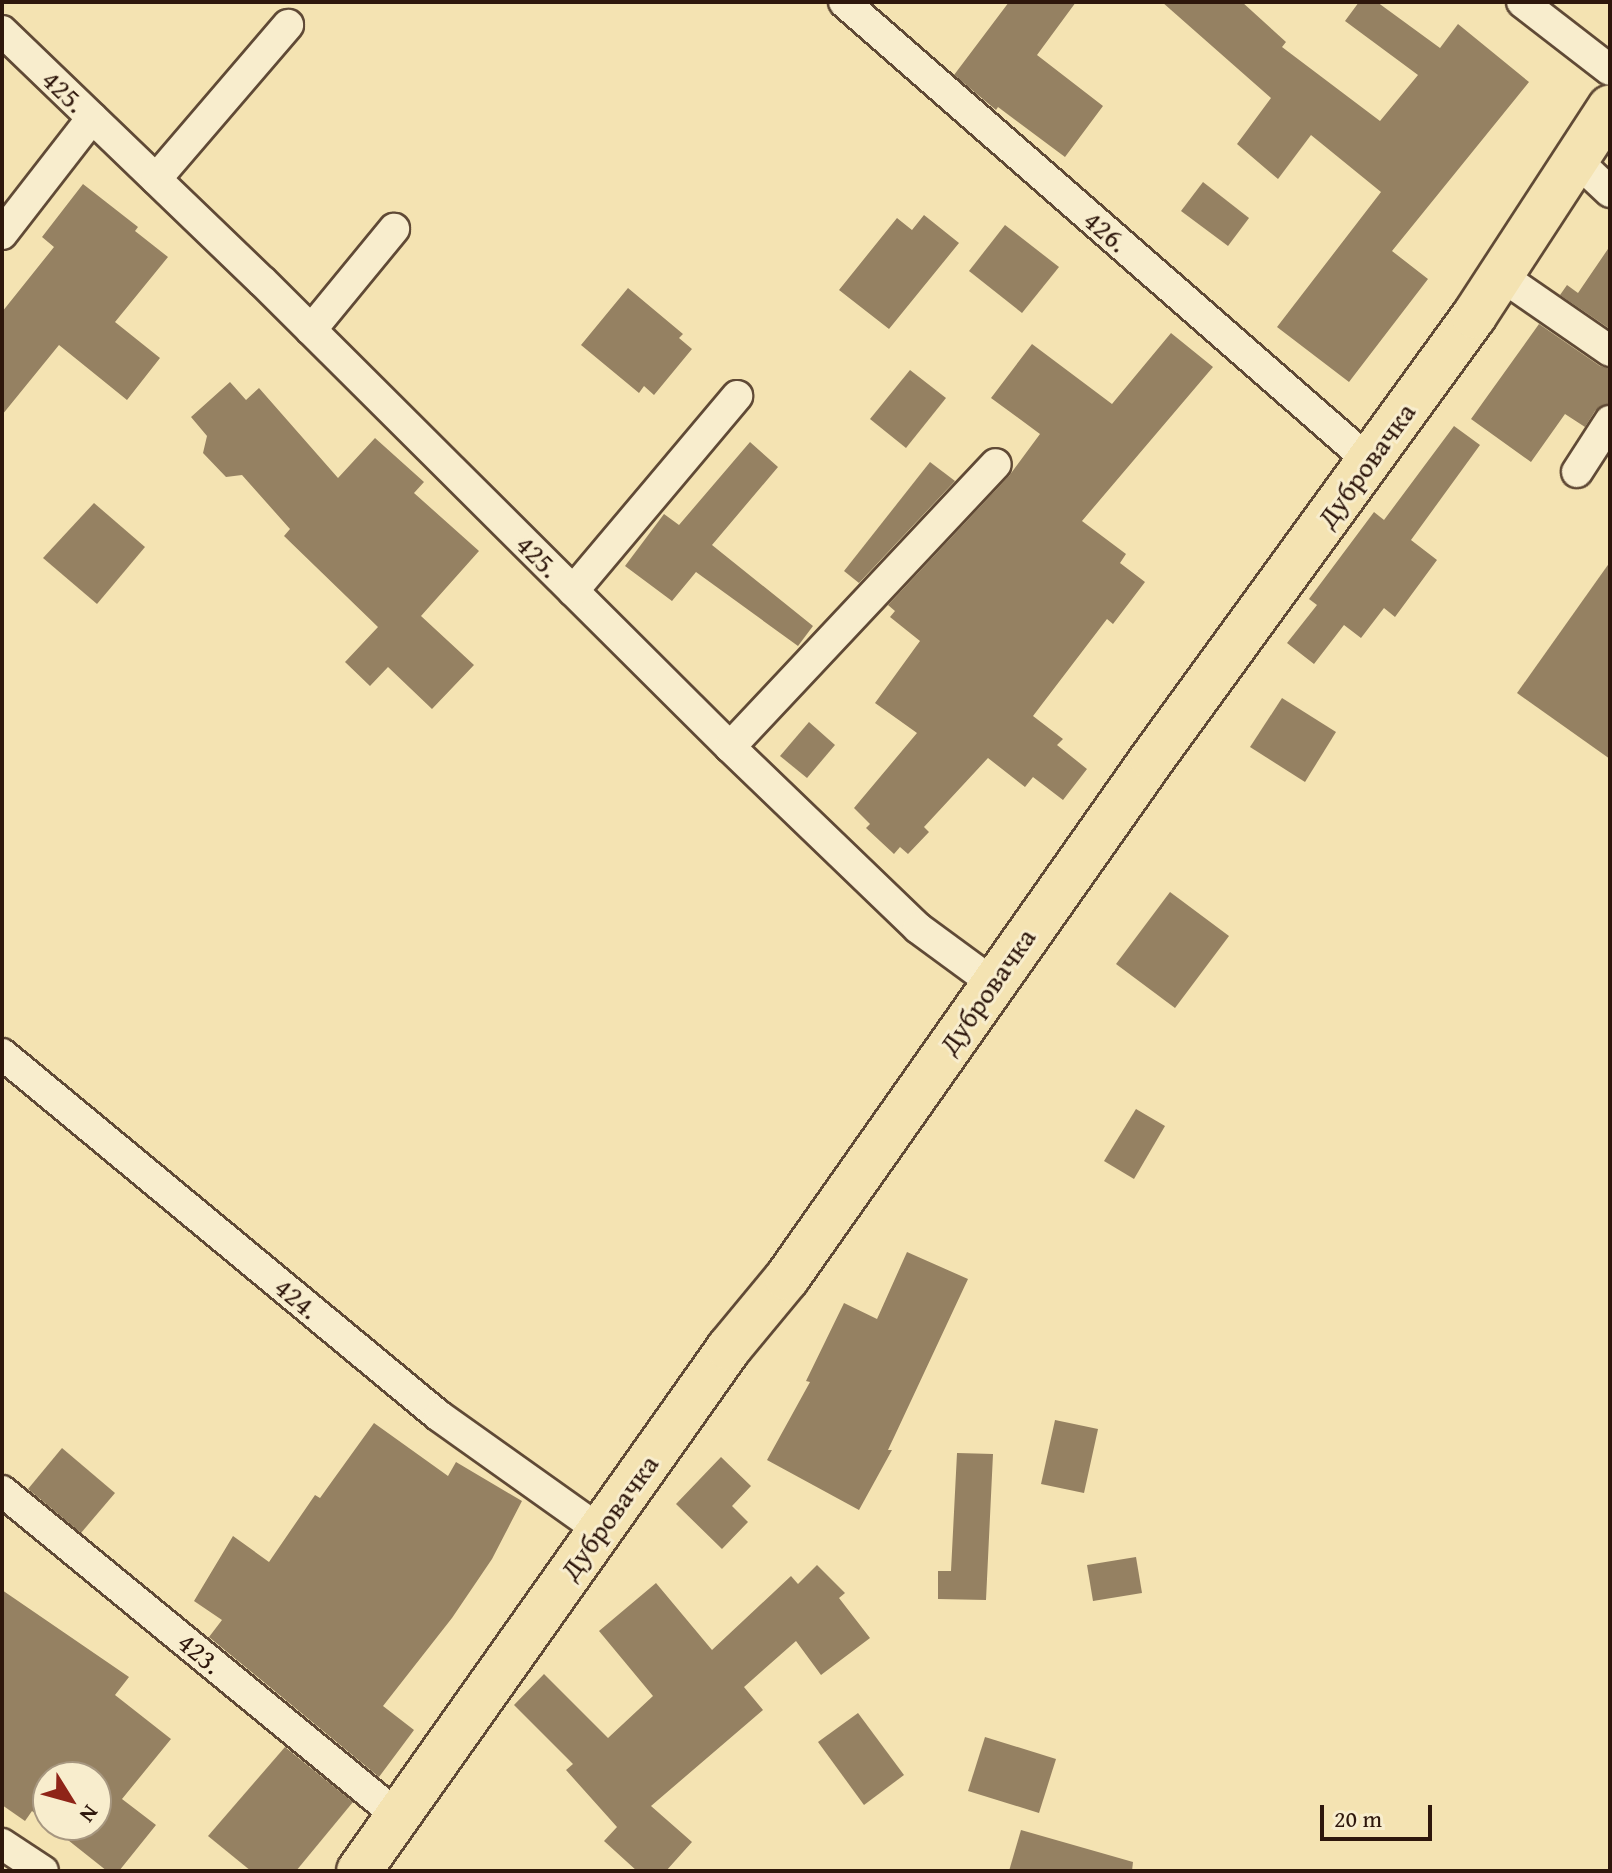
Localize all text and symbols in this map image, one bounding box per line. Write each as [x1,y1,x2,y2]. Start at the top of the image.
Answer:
street label: 425. [35,63,93,119]
street label: 426. [1077,203,1135,259]
street label: Дубровачка [1310,396,1422,534]
street label: 425. [509,527,567,585]
street label: Дубровачка [931,922,1043,1060]
street label: 424. [268,1270,326,1326]
street label: Дубровачка [553,1448,665,1586]
street label: 423. [171,1625,229,1681]
north arrow [32,1761,112,1841]
scale bar [1324,1789,1436,1839]
text: N [72,1799,107,1830]
text: 20 m [1334,1801,1382,1836]

